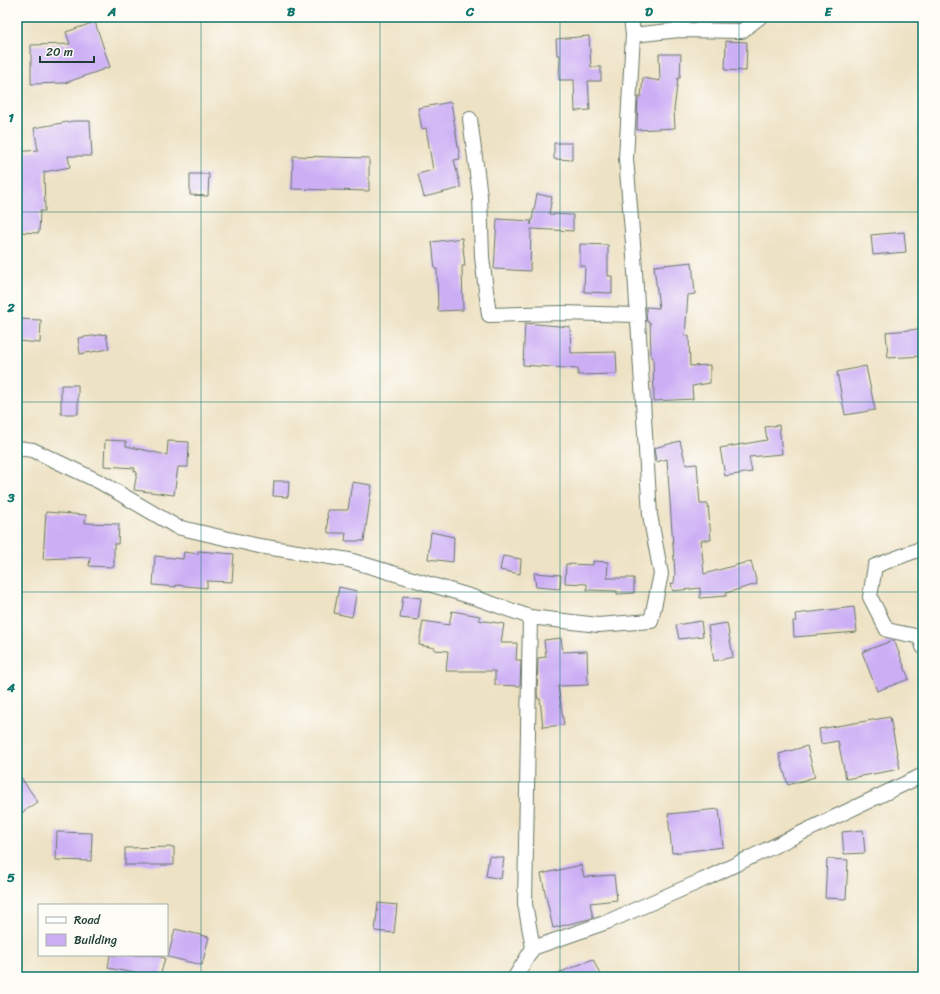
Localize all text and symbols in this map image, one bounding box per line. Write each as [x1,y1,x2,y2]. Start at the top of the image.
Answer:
text: A [107,0,116,23]
text: B [287,0,296,23]
text: C [465,0,475,23]
text: D [645,0,653,23]
text: E [824,0,833,23]
scale bar [40,38,94,64]
text: 20 m [46,41,73,63]
text: 1 [8,106,14,129]
text: 2 [6,296,15,319]
text: 3 [6,486,15,509]
text: 4 [6,676,16,699]
text: 5 [7,866,15,889]
legend [38,904,168,956]
text: Road [74,909,101,931]
text: Building [74,929,117,951]

